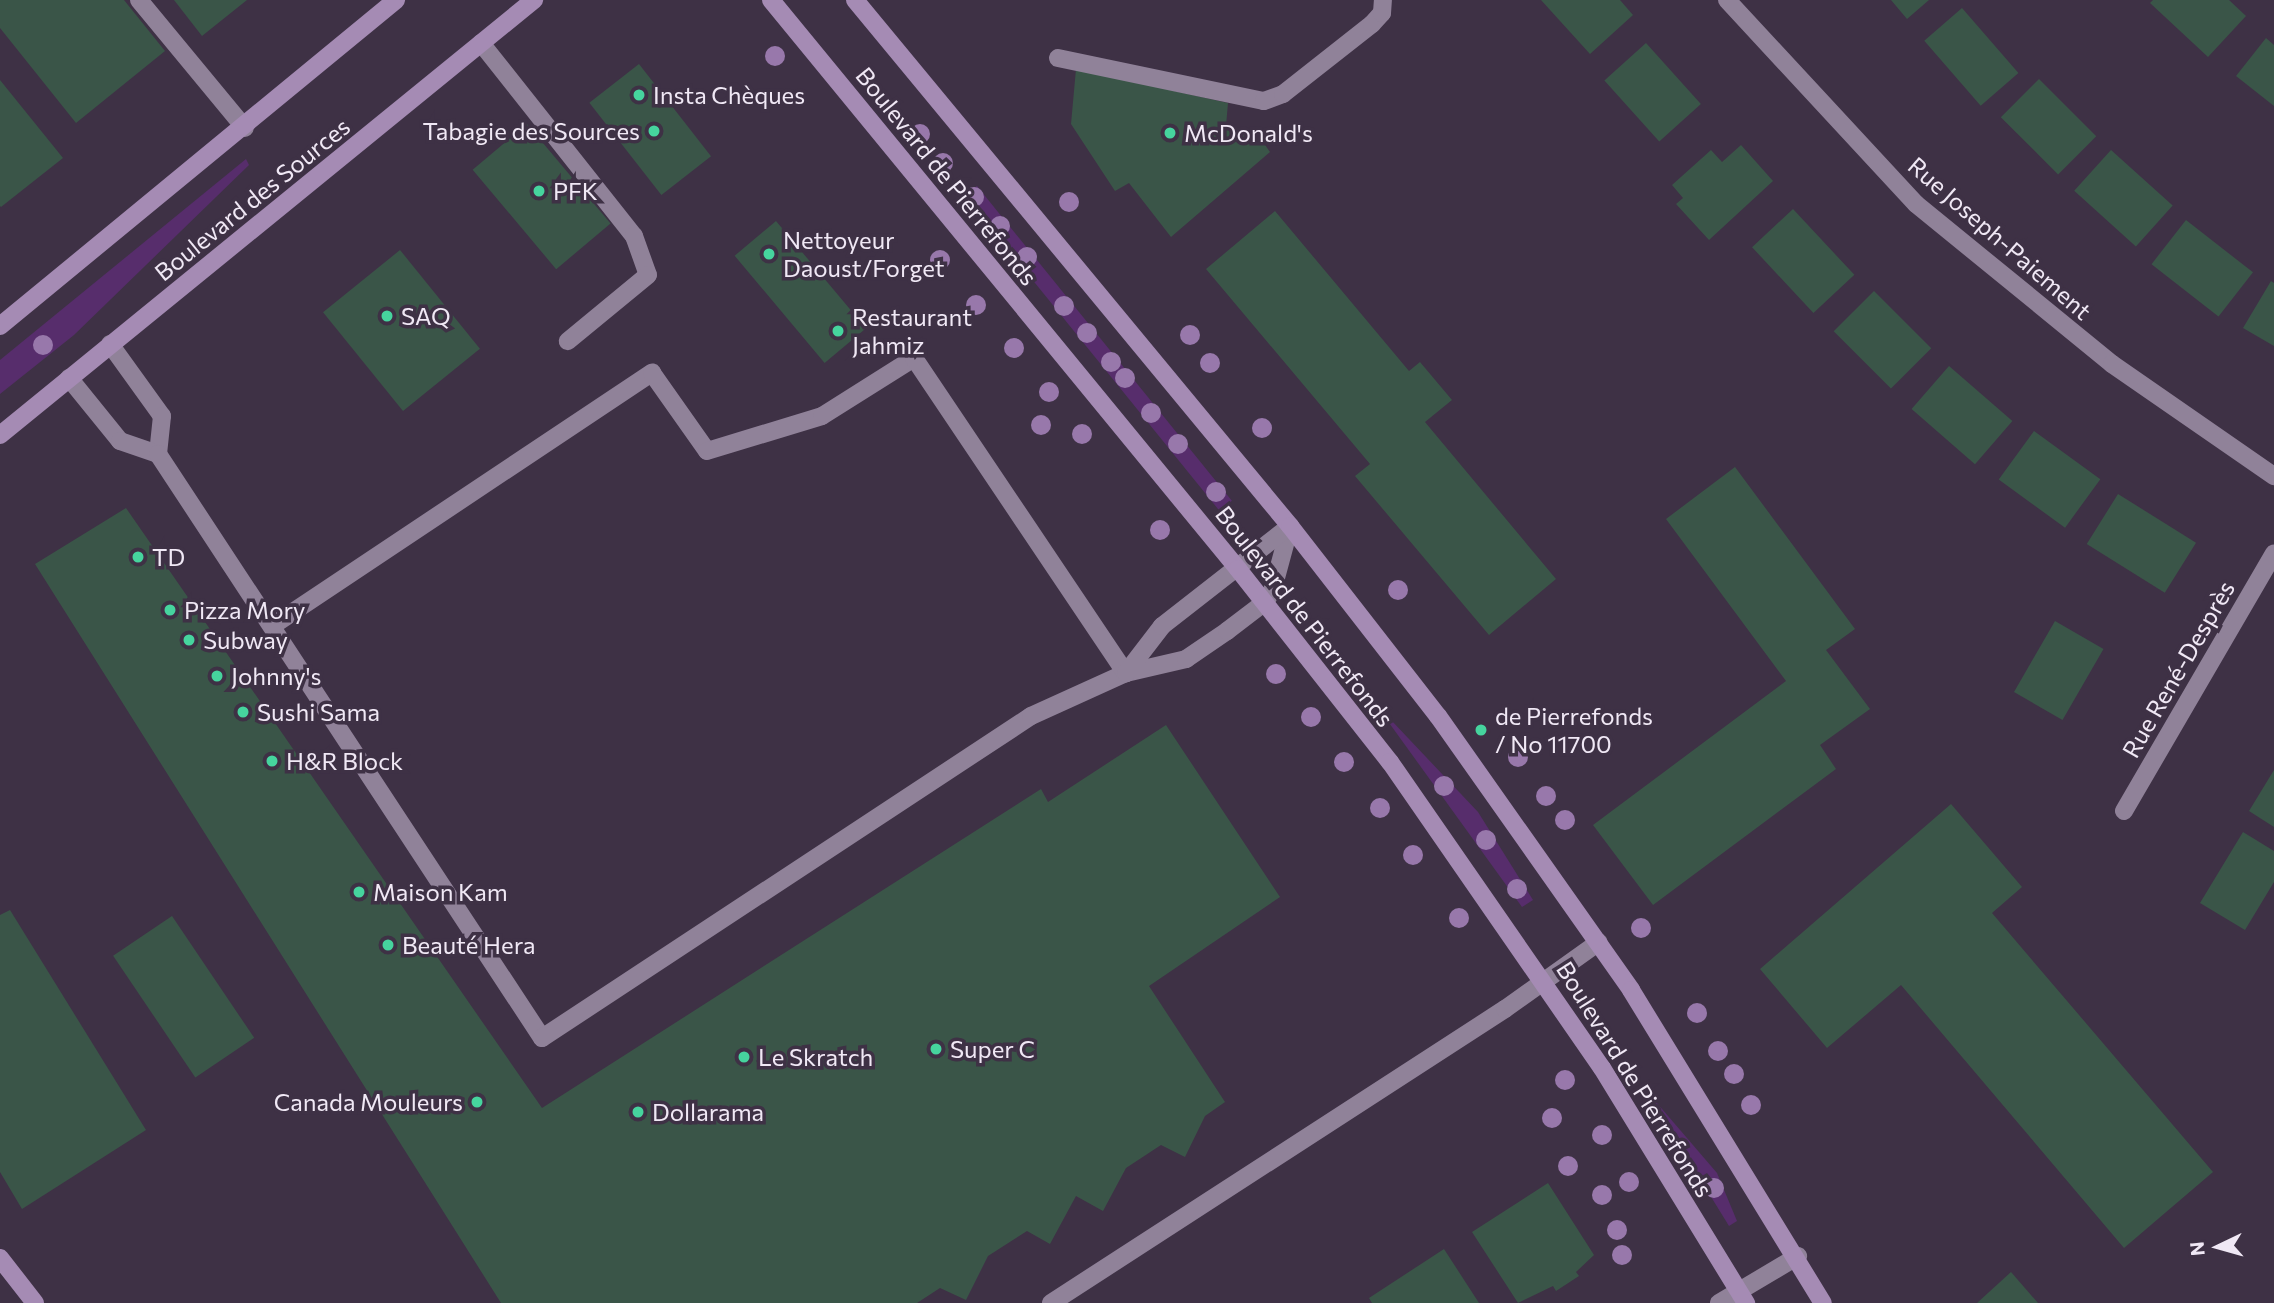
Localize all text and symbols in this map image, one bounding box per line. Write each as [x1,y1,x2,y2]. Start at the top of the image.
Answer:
street label: Boulevard de Pierrefonds [850,61,1044,291]
place label: Insta Chèques [653,81,805,109]
marker: Insta Chèques [631,87,647,103]
street label: Boulevard des Sources [149,112,355,286]
place label: Tabagie des Sources [422,117,640,145]
place label: McDonald's [1184,119,1313,147]
marker: Tabagie des Sources [646,123,662,139]
marker: McDonald's [1162,125,1178,141]
street label: Rue Joseph-Paiement [1903,151,2097,325]
place label: PFK [553,177,598,205]
marker: PFK [531,183,547,199]
place label: Nettoyeur Daoust/Forget [783,226,945,282]
marker: Nettoyeur Daoust/Forget [761,246,777,262]
place label: SAQ [401,302,451,330]
place label: Restaurant Jahmiz [852,303,972,359]
marker: SAQ [379,308,395,324]
marker: Restaurant Jahmiz [830,323,846,339]
street label: Boulevard de Pierrefonds [1210,500,1400,732]
place label: TD [152,543,185,571]
marker: TD [130,549,146,565]
street label: Rue René-Desprès [2116,575,2240,763]
place label: Pizza Mory [184,596,305,624]
marker: Pizza Mory [162,602,178,618]
place label: Subway [203,626,288,654]
marker: Subway [181,632,197,648]
place label: Johnny's [231,662,321,690]
marker: Johnny's [209,668,225,684]
place label: Sushi Sama [257,698,380,726]
place label: de Pierrefonds / No 11700 [1495,702,1653,758]
marker: Sushi Sama [235,704,251,720]
marker: de Pierrefonds / No 11700 [1473,722,1489,738]
place label: H&R Block [286,747,403,775]
marker: H&R Block [264,753,280,769]
place label: Maison Kam [373,878,508,906]
marker: Maison Kam [351,884,367,900]
place label: Beauté Hera [402,931,536,959]
marker: Beauté Hera [380,937,396,953]
street label: Boulevard de Pierrefonds [1551,956,1719,1202]
place label: Super C [950,1035,1035,1063]
marker: Super C [928,1041,944,1057]
place label: Le Skratch [758,1043,873,1071]
marker: Le Skratch [736,1049,752,1065]
place label: Canada Mouleurs [274,1088,463,1116]
marker: Canada Mouleurs [469,1094,485,1110]
place label: Dollarama [652,1098,764,1126]
marker: Dollarama [630,1104,646,1120]
north arrow [2183,1212,2253,1282]
text: N [2185,1241,2209,1257]

